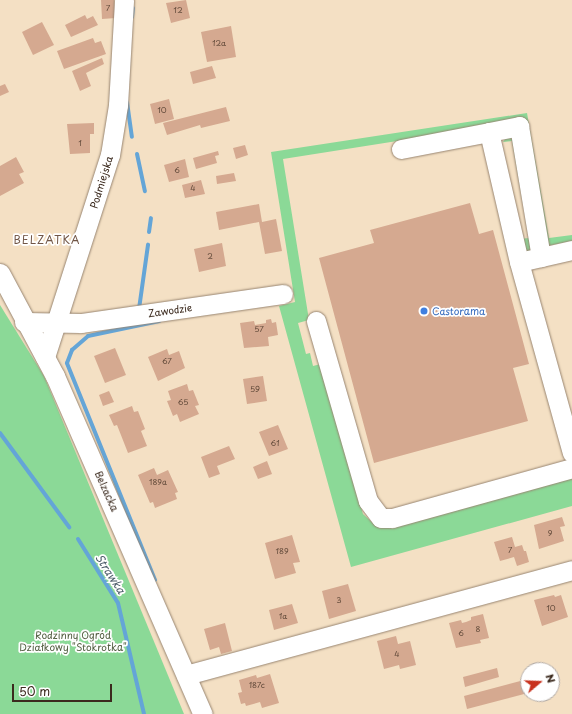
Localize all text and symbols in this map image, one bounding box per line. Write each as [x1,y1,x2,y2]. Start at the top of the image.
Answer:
house number: 7 [106,4,110,14]
house number: 12 [173,6,183,16]
house number: 12a [212,39,226,49]
house number: 10 [157,106,167,116]
house number: 1 [78,139,82,149]
street label: Podmiejska [87,154,115,210]
house number: 6 [174,166,180,176]
house number: 4 [190,184,196,194]
district label: BELZATKA [13,233,81,247]
house number: 2 [207,252,213,262]
street label: Zawodzie [147,301,193,319]
place label: Castorama [432,305,485,317]
marker: Castorama [419,306,429,316]
house number: 57 [254,325,264,335]
house number: 67 [162,357,172,367]
house number: 59 [250,385,260,395]
house number: 65 [178,398,188,408]
house number: 61 [271,439,279,449]
street label: Belzacka [93,469,121,513]
house number: 189a [149,478,167,488]
house number: 9 [548,529,552,539]
house number: 7 [508,546,512,556]
house number: 189 [275,547,289,557]
water label: Strawka [92,552,128,596]
house number: 3 [336,596,342,606]
house number: 10 [546,604,556,614]
house number: 1a [279,612,287,622]
house number: 8 [476,625,480,635]
park label: Rodzinny Ogród Działkowy "Stokrotka" [19,628,127,652]
house number: 6 [458,629,464,639]
house number: 4 [394,650,400,660]
north arrow [520,662,560,702]
text: N [541,671,560,685]
scale bar [14,676,114,702]
house number: 187c [249,681,265,691]
text: 50 m [19,682,50,700]

